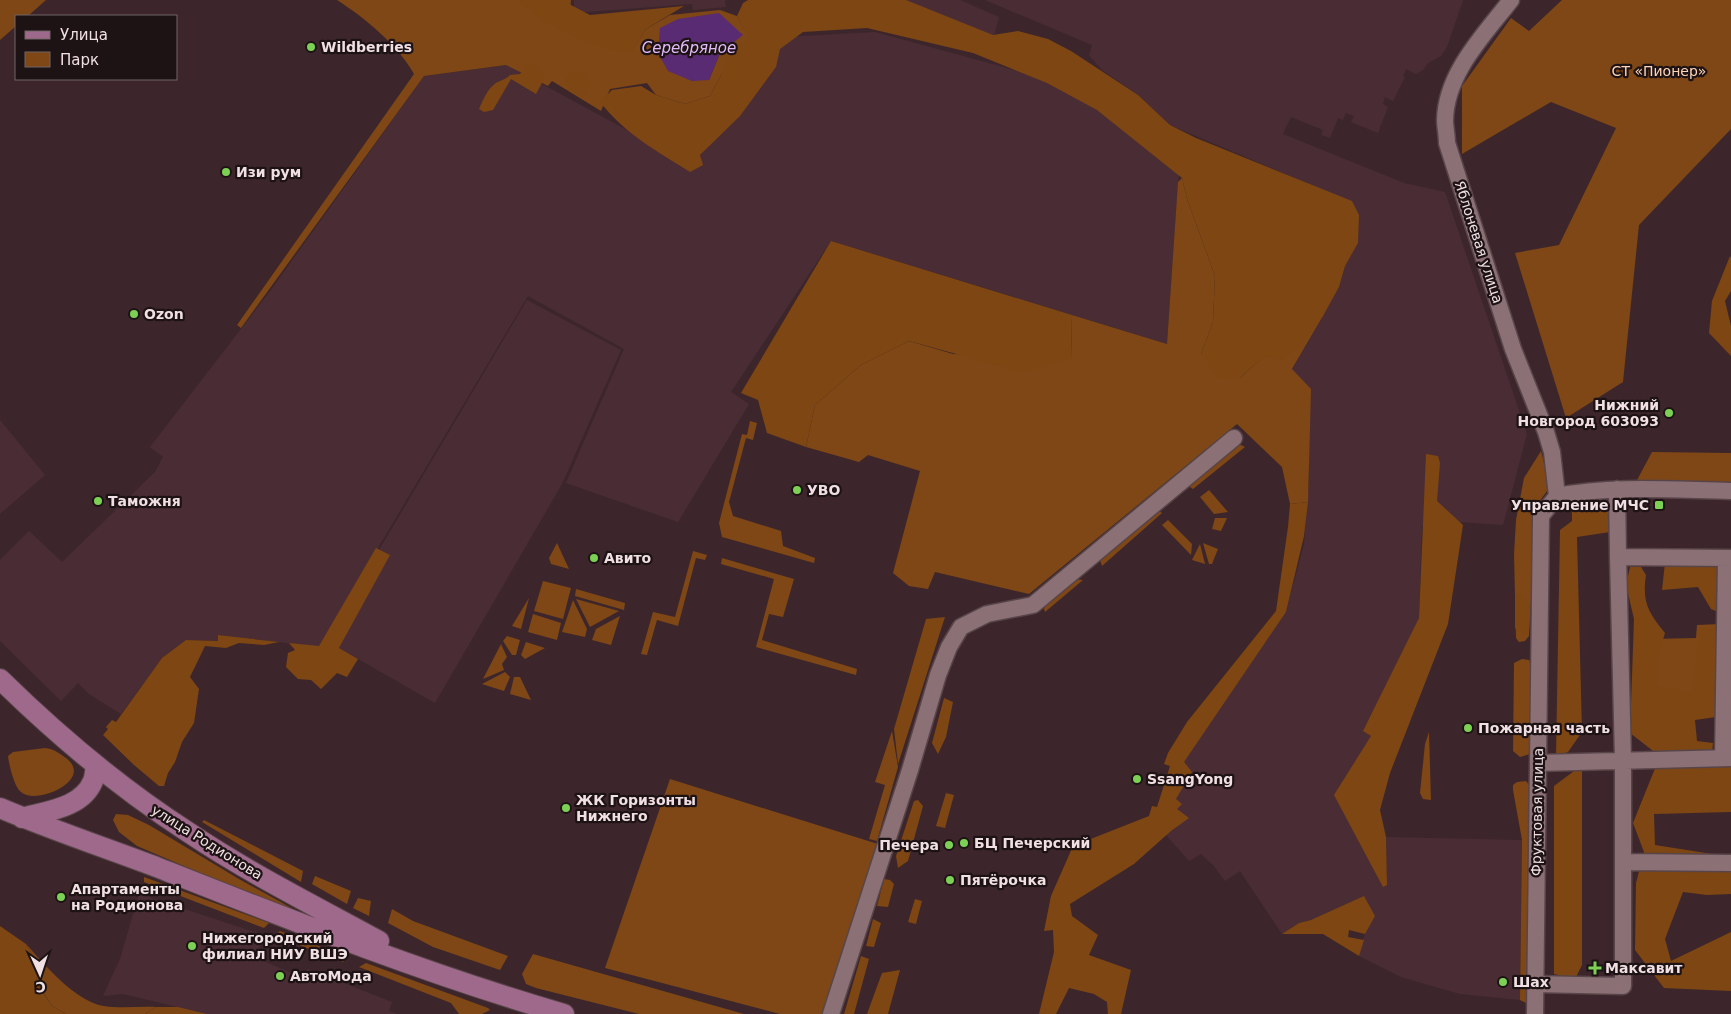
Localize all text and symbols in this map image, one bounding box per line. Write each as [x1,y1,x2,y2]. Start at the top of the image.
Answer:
legend [15,15,178,80]
text: Улица [60,26,108,44]
place label: Wildberries [321,39,412,55]
water label: Серебряное [642,39,736,57]
marker: Wildberries [305,41,317,53]
text: Парк [60,51,99,69]
park label: СТ «Пионер» [1612,63,1706,79]
place label: Изи рум [236,164,301,180]
marker: Изи рум [220,166,232,178]
street label: Яблоневая улица [1452,179,1506,305]
place label: Ozon [144,306,184,322]
marker: Ozon [128,308,140,320]
place label: Нижний Новгород 603093 [1518,397,1659,429]
marker: Нижний Новгород 603093 [1663,407,1675,419]
place label: УВО [807,482,840,498]
marker: УВО [791,484,803,496]
place label: Таможня [108,493,181,509]
marker: Таможня [92,495,104,507]
place label: Управление МЧС [1511,497,1649,513]
marker: Управление МЧС [1653,499,1665,511]
place label: Авито [604,550,652,566]
marker: Авито [588,552,600,564]
place label: Пожарная часть [1478,720,1610,736]
marker: Пожарная часть [1462,722,1474,734]
street label: Фруктовая улица [1528,748,1546,876]
place label: SsangYong [1147,771,1233,787]
marker: SsangYong [1131,773,1143,785]
place label: ЖК Горизонты Нижнего [576,792,696,824]
street label: улица Родионова [149,801,265,883]
marker: ЖК Горизонты Нижнего [560,802,572,814]
place label: БЦ Печерский [974,835,1090,851]
place label: Печера [879,837,939,853]
marker: БЦ Печерский [958,837,970,849]
marker: Печера [943,839,955,851]
place label: Пятёрочка [960,872,1047,888]
marker: Пятёрочка [944,874,956,886]
place label: Апартаменты на Родионова [71,881,183,913]
marker: Апартаменты на Родионова [55,891,67,903]
place label: Нижегородский филиал НИУ ВШЭ [202,930,348,962]
marker: Нижегородский филиал НИУ ВШЭ [186,940,198,952]
north arrow [15,949,65,999]
place label: Максавит [1605,960,1683,976]
marker: Максавит [1589,962,1601,974]
place label: АвтоМода [290,968,372,984]
marker: АвтоМода [274,970,286,982]
place label: Шах [1513,974,1549,990]
marker: Шах [1497,976,1509,988]
text: С [35,979,46,995]

